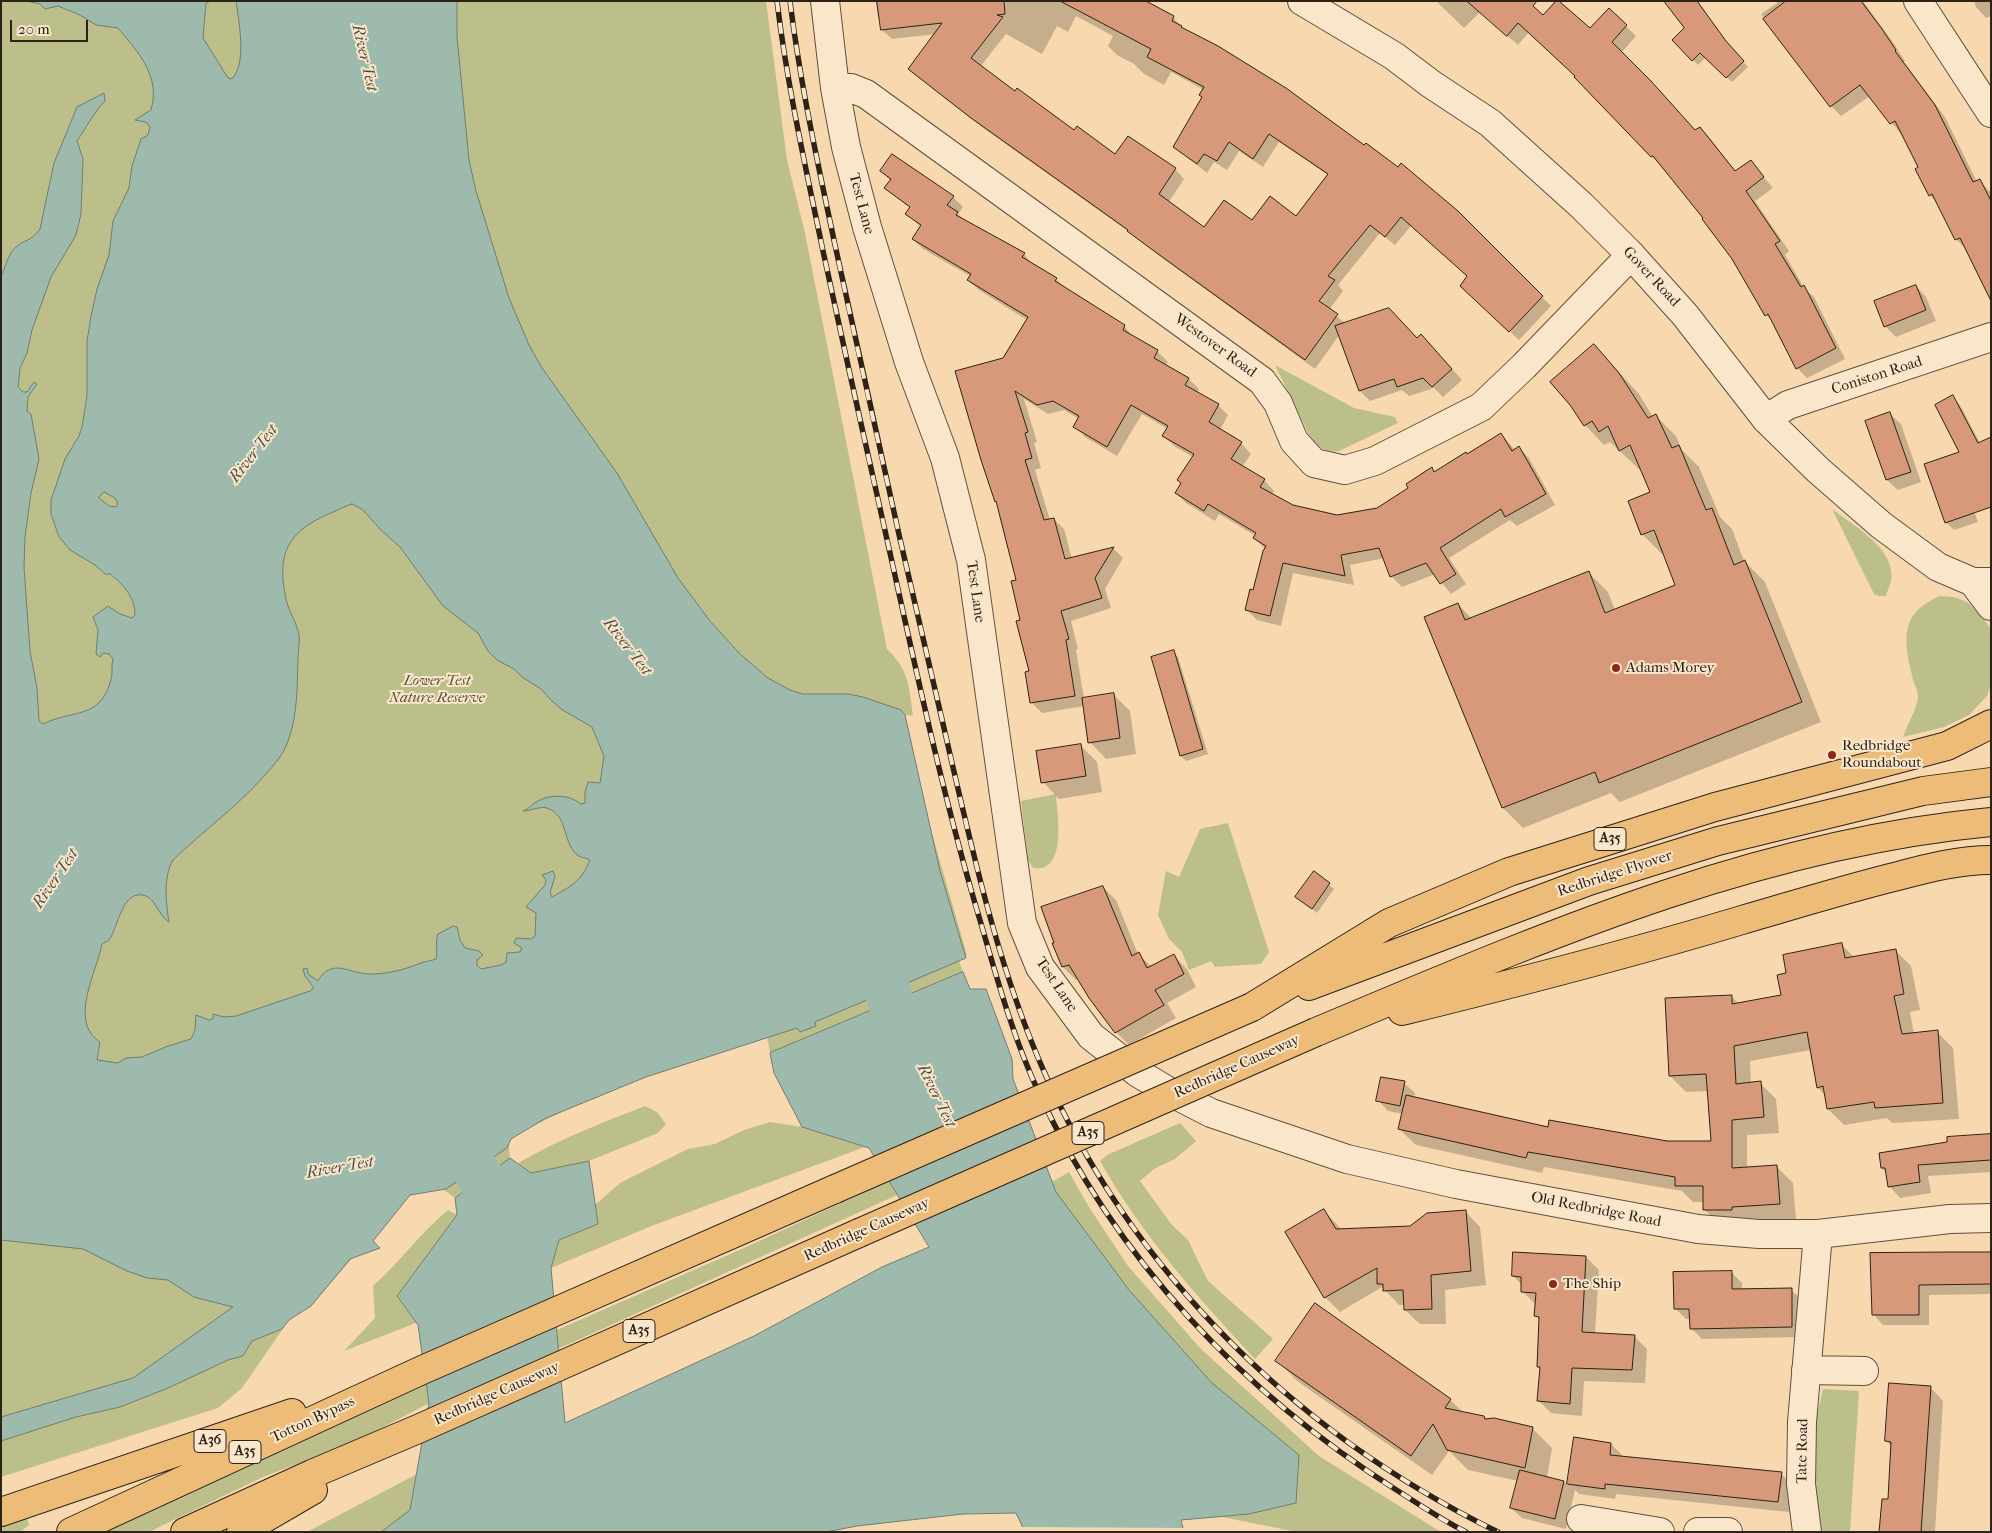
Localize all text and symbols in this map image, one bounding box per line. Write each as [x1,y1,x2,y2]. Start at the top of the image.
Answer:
scale bar [12,10,90,42]
text: 20 m [18,20,50,38]
water label: River Test [347,23,381,93]
street label: Test Lane [844,172,878,236]
street label: Gover Road [1619,243,1683,311]
street label: Westover Road [1170,310,1260,382]
street label: Coniston Road [1829,353,1925,399]
water label: River Test [226,421,282,487]
street label: Test Lane [962,560,988,624]
water label: River Test [599,614,655,680]
place label: Adams Morey [1626,659,1715,677]
marker: Adams Morey [1610,662,1622,674]
park label: Lower Test Nature Reserve [389,672,485,707]
place label: Redbridge Roundabout [1842,737,1921,772]
marker: Redbridge Roundabout [1826,749,1838,761]
road number: A35 [1594,828,1626,851]
water label: River Test [29,845,83,913]
street label: Redbridge Flyover [1555,847,1675,901]
street label: Test Lane [1031,954,1081,1016]
street label: Redbridge Causeway [1171,1031,1303,1103]
water label: River Test [912,1061,960,1131]
road number: A35 [1072,1122,1104,1144]
water label: River Test [305,1153,375,1183]
street label: Old Redbridge Road [1529,1189,1663,1231]
street label: Redbridge Causeway [801,1194,933,1266]
place label: The Ship [1563,1275,1621,1293]
marker: The Ship [1547,1278,1559,1290]
road number: A35 [623,1320,655,1342]
street label: Redbridge Causeway [431,1358,563,1430]
street label: Totton Bypass [268,1393,358,1447]
street label: Tate Road [1793,1418,1813,1484]
road number: A36 [194,1430,226,1452]
road number: A35 [229,1440,261,1464]

